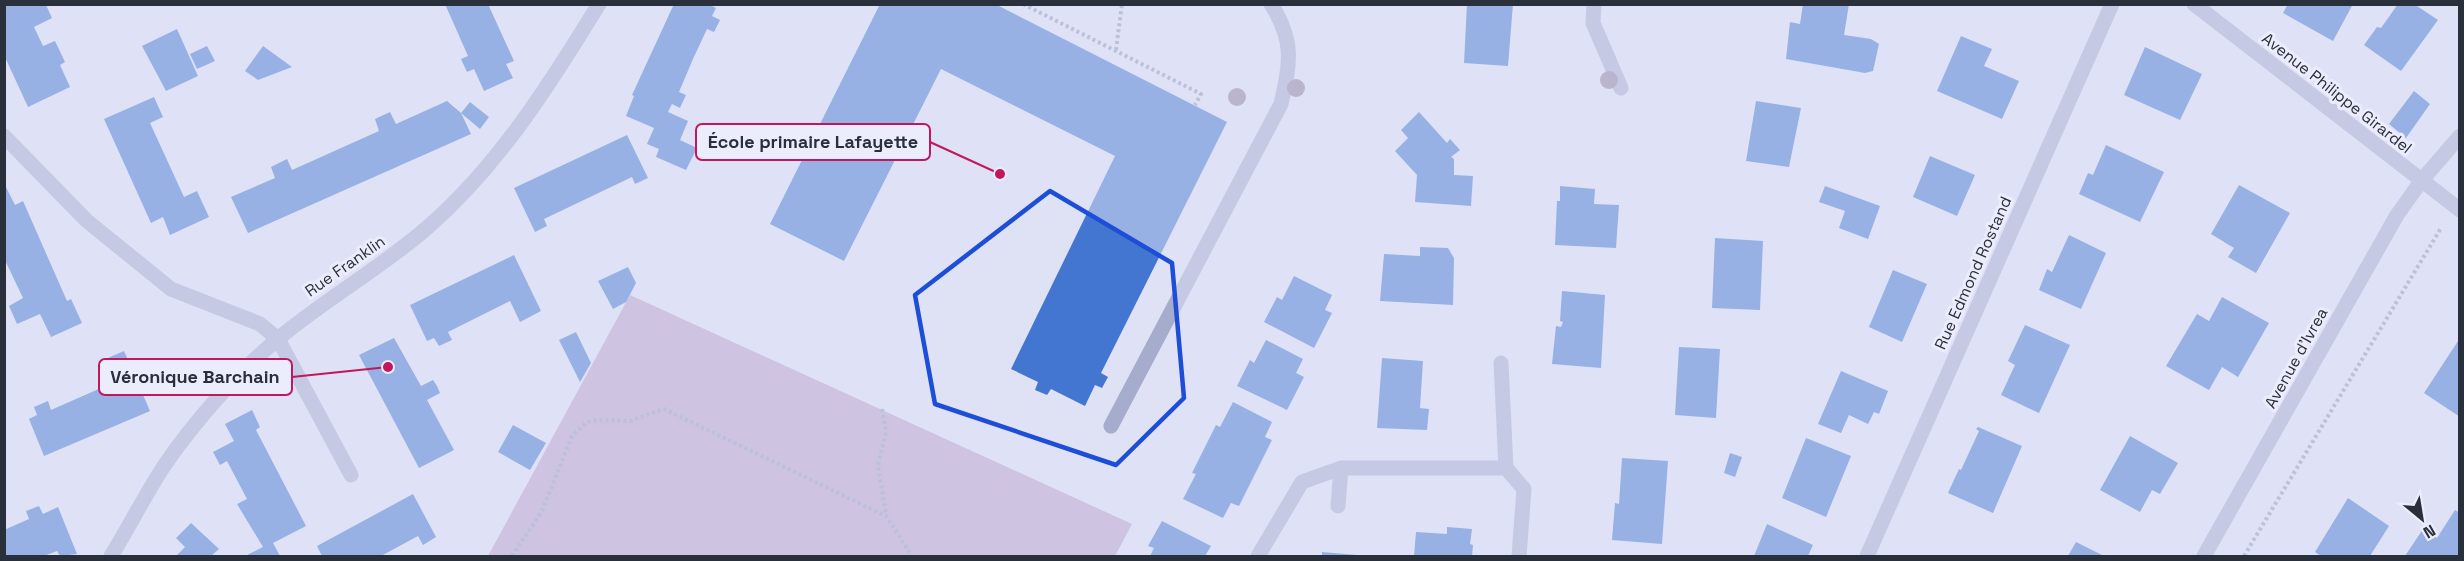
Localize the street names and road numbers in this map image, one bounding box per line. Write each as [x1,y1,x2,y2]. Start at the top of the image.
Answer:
street label: Avenue Philippe Girardel [2258,28,2416,158]
street label: Rue Edmond Rostand [1930,193,2016,353]
street label: Rue Franklin [301,231,389,301]
street label: Avenue d'Ivrea [2260,304,2332,412]

